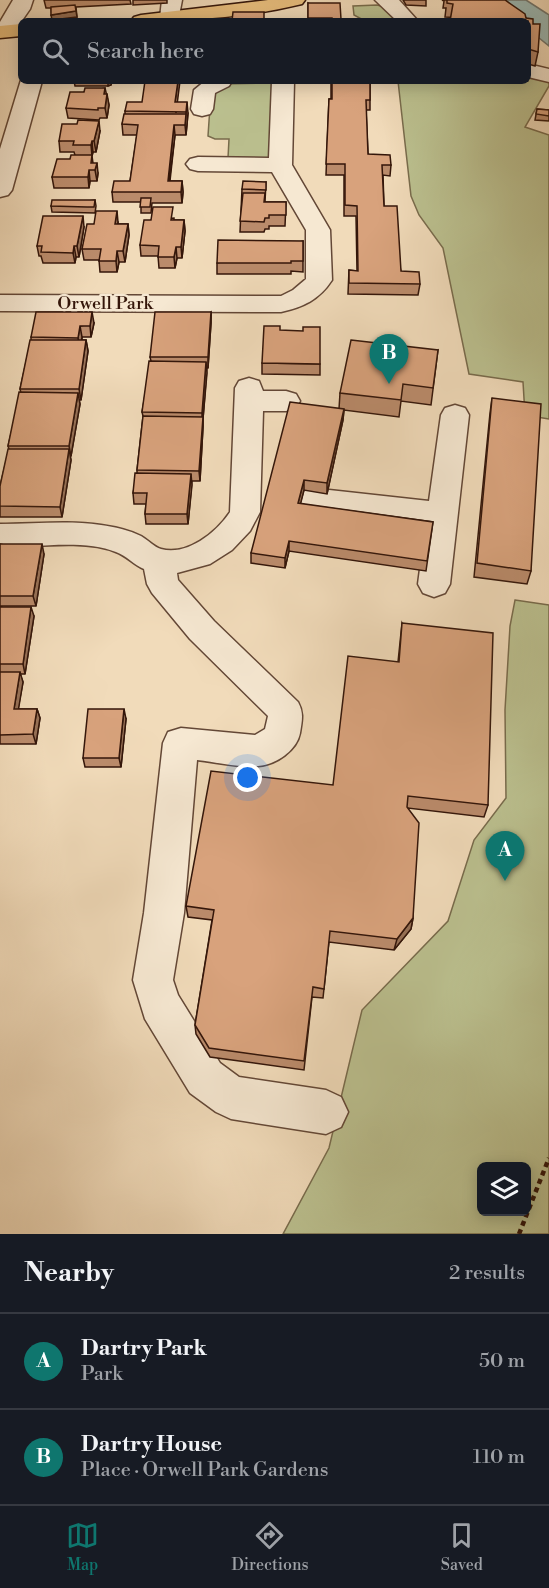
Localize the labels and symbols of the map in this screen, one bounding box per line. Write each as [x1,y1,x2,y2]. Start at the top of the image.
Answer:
street label: Orwell Park [57,292,154,315]
pin: B [370,334,408,384]
your location [233,763,262,792]
pin: A [486,832,524,881]

